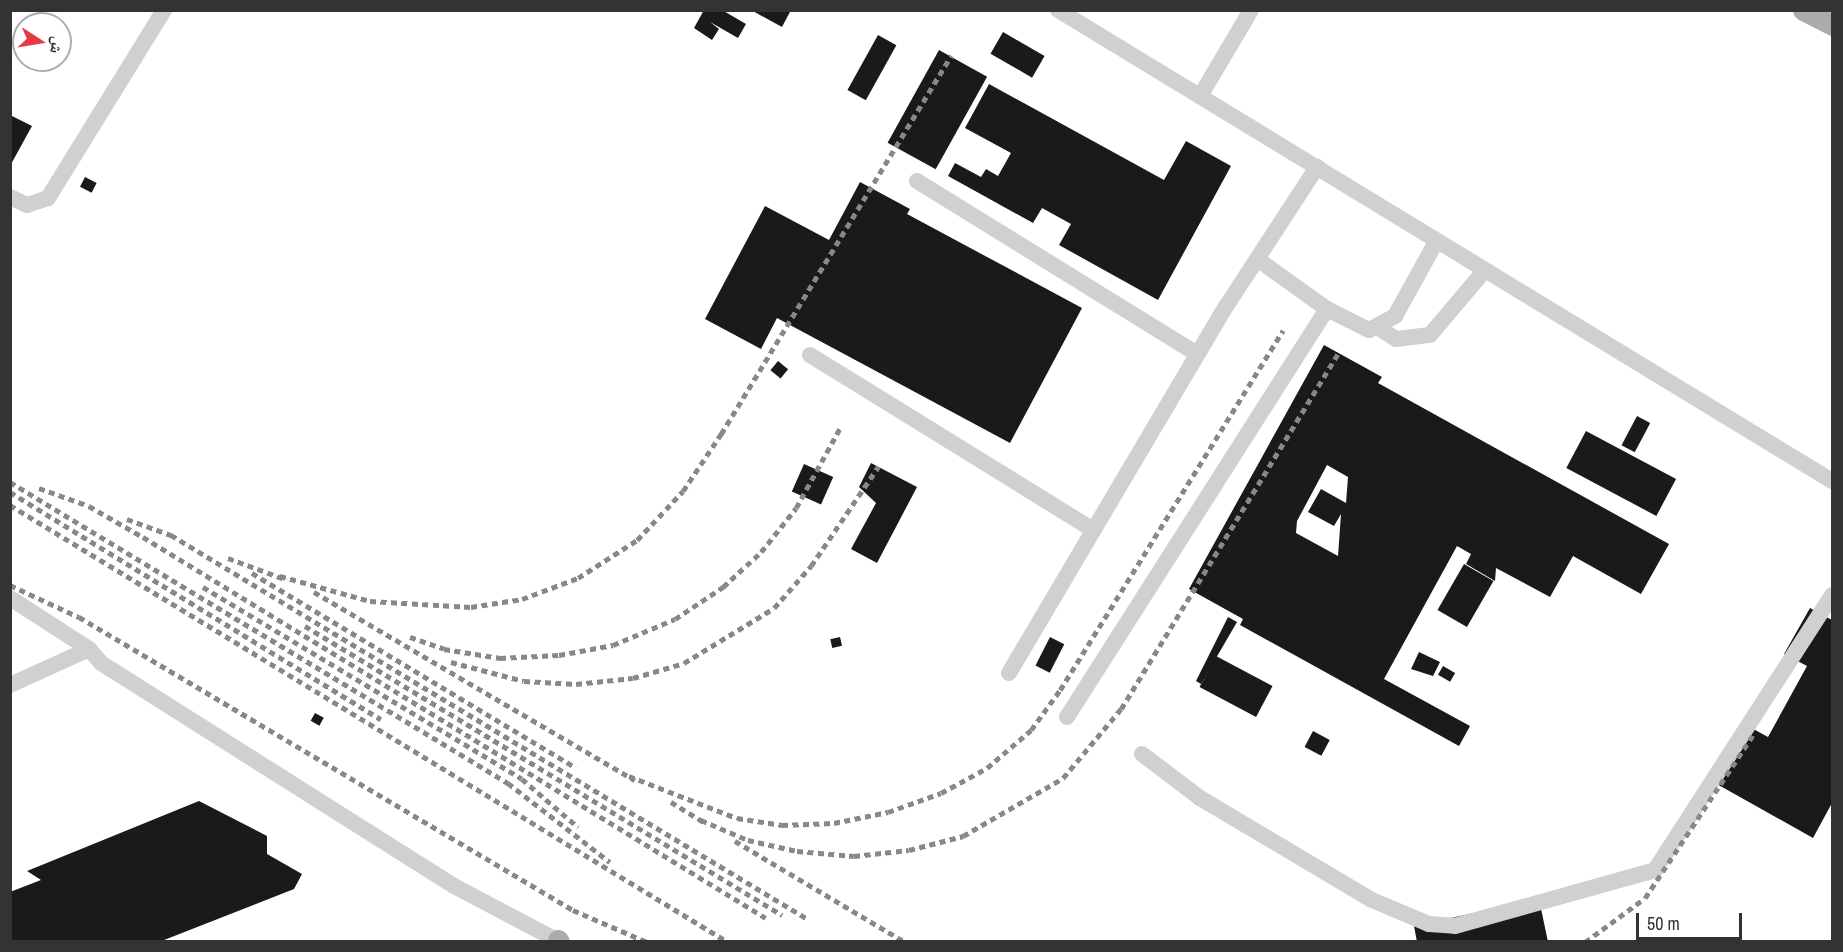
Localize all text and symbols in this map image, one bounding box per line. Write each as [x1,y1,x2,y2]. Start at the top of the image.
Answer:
north arrow [12,12,72,72]
text: ش [45,35,70,56]
scale bar [1639,901,1746,939]
text: 50 m [1647,911,1680,936]

